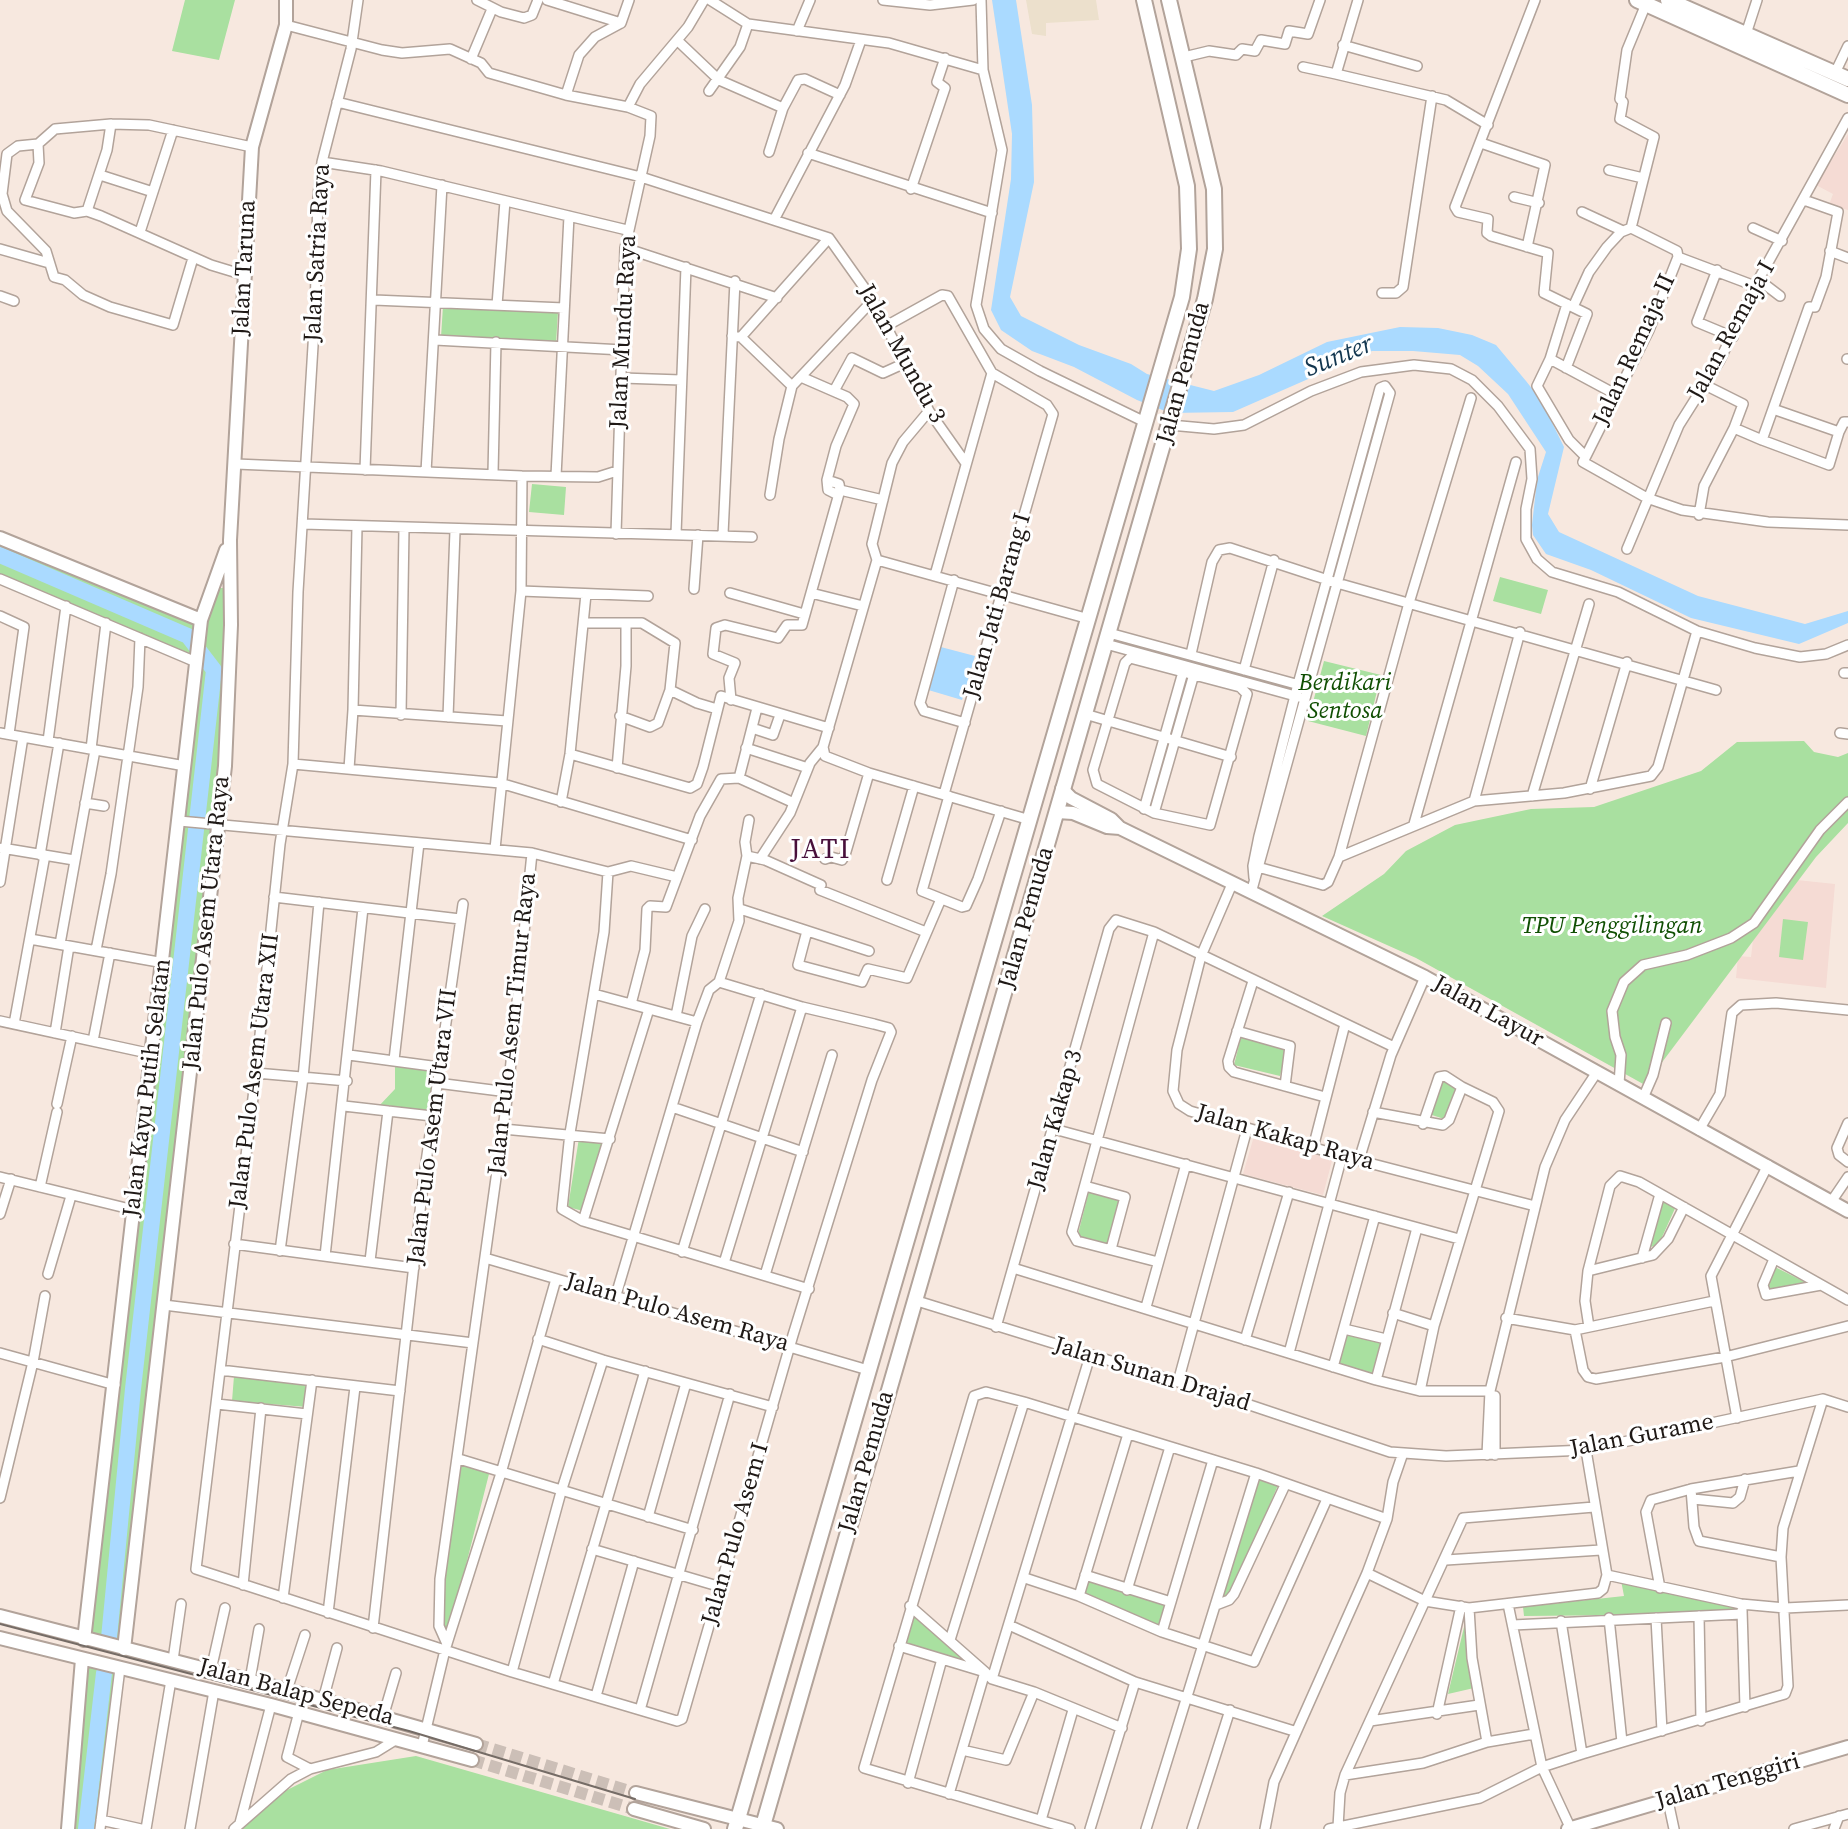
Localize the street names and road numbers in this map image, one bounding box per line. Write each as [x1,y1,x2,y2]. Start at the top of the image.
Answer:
street label: Jalan Satria Raya [299,163,337,343]
street label: Jalan Taruna [227,199,263,337]
street label: Jalan Mundu Raya [605,234,643,430]
street label: Jalan Remaja I [1682,256,1782,406]
street label: Jalan Remaja II [1587,270,1683,430]
street label: Jalan Mundu 3 [851,280,951,428]
street label: Jalan Pemuda [1151,299,1217,447]
street label: Jalan Jati Barang I [958,510,1038,702]
street label: Jalan Pulo Asem Utara Raya [177,774,237,1072]
street label: Jalan Pemuda [993,844,1061,992]
street label: Jalan Pulo Asem Timur Raya [483,871,543,1177]
street label: Jalan Pulo Asem Utara XII [224,932,286,1210]
street label: Jalan Kayu Putih Selatan [118,957,178,1219]
street label: Jalan Layur [1427,970,1549,1054]
street label: Jalan Pulo Asem Utara VII [402,987,464,1267]
street label: Jalan Kakap 3 [1022,1047,1090,1193]
street label: Jalan Kakap Raya [1193,1099,1377,1177]
street label: Jalan Pulo Asem Raya [562,1267,792,1359]
street label: Jalan Sunan Drajad [1050,1331,1254,1419]
street label: Jalan Pemuda [833,1388,901,1536]
street label: Jalan Gurame [1568,1408,1716,1464]
street label: Jalan Pulo Asem I [696,1439,776,1629]
street label: Jalan Balap Sepeda [195,1653,397,1733]
street label: Jalan Tenggiri [1653,1748,1803,1816]

